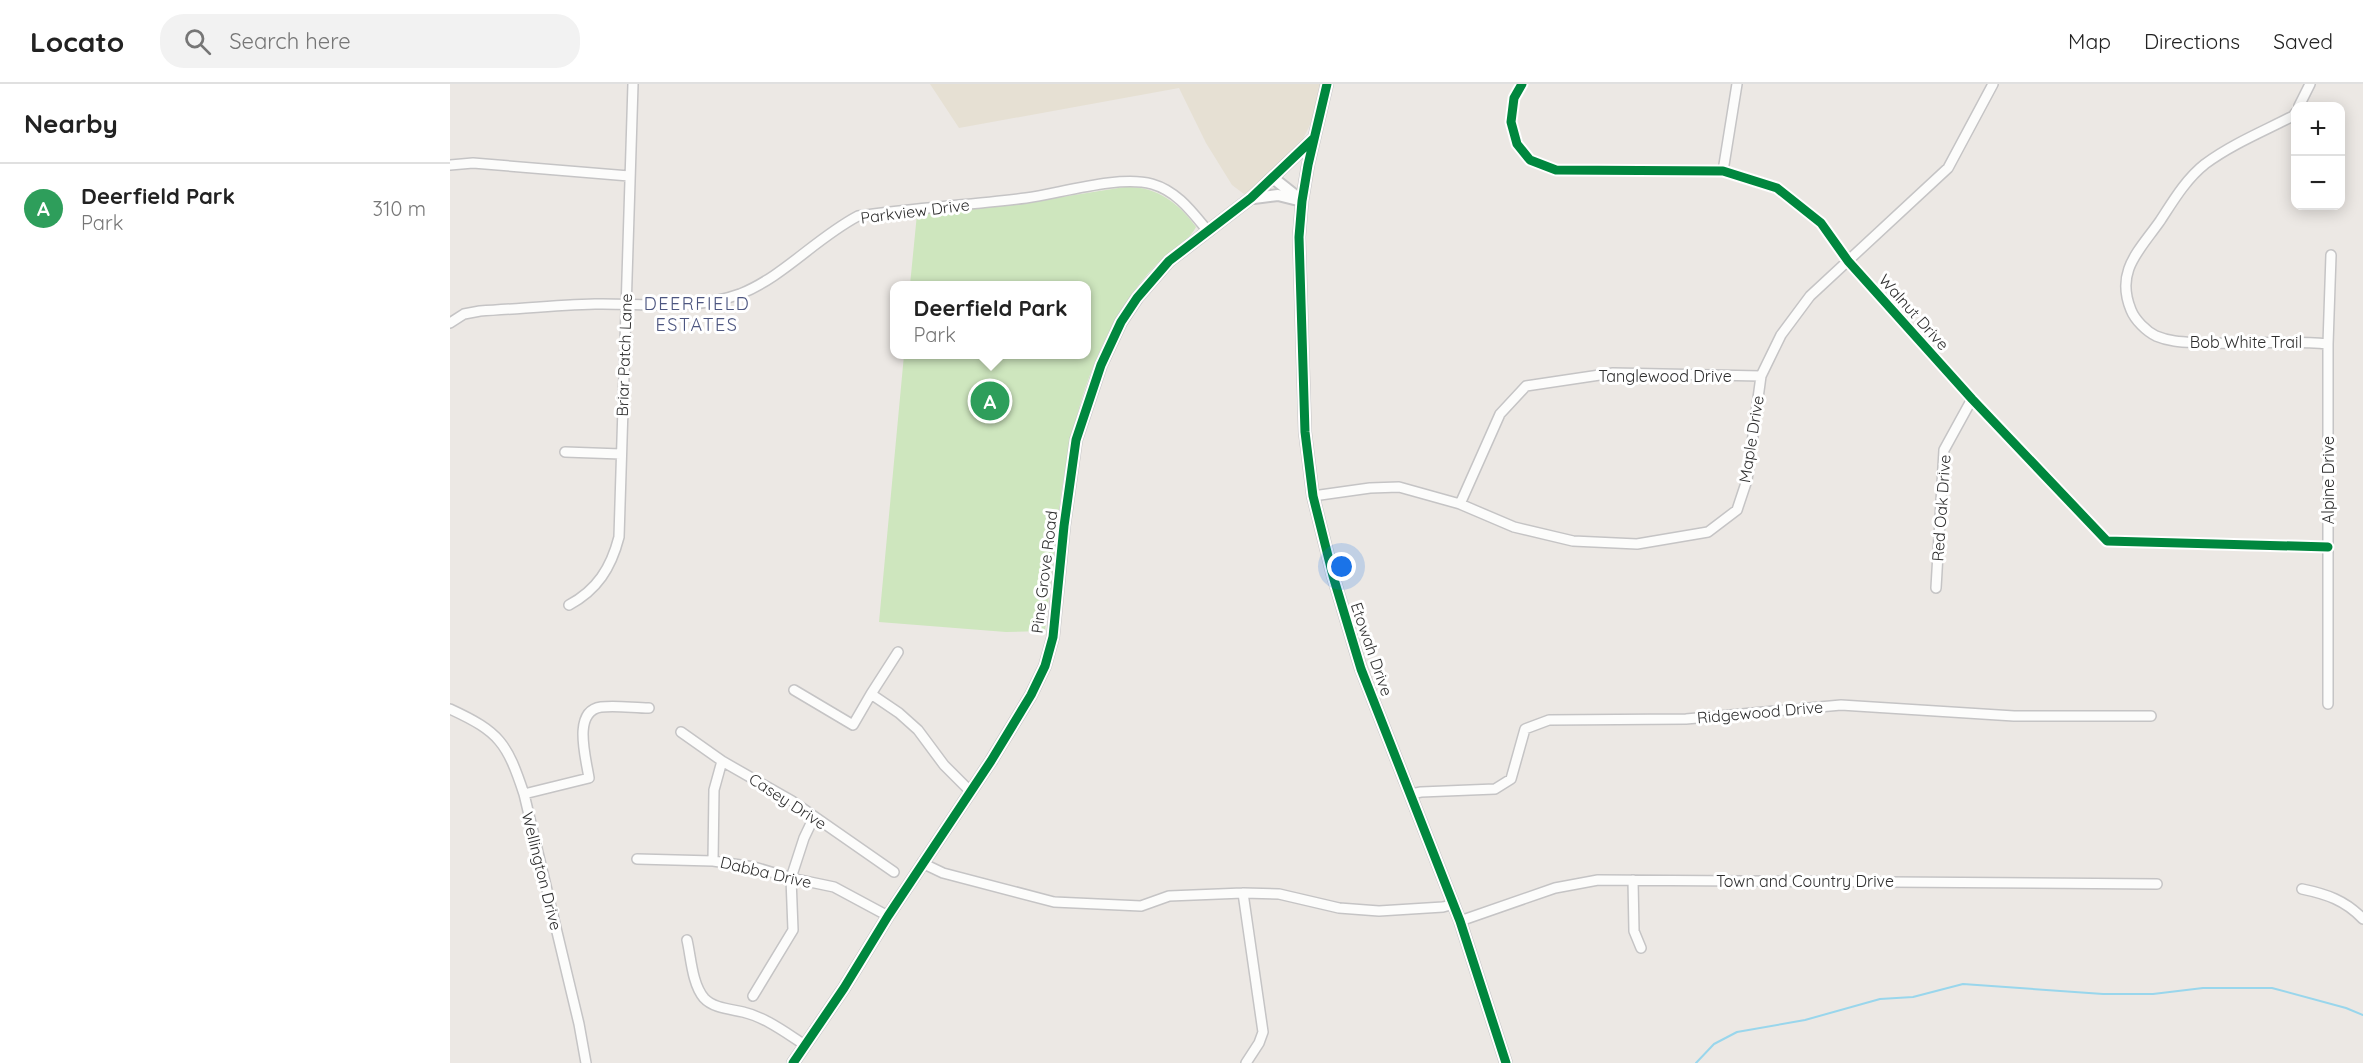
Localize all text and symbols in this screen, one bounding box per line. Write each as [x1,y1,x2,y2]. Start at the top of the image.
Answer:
search box [160,14,580,68]
text: Locato [30,24,124,59]
icon: search [181,25,214,58]
text: Search here [229,27,351,55]
text: Map [2068,28,2111,54]
text: Directions [2144,28,2240,54]
text: Saved [2273,28,2333,54]
map controls [2291,102,2345,210]
button: + [2291,102,2345,156]
text: Nearby [24,107,118,140]
button: − [2291,156,2345,210]
text: Deerfield Park [81,182,235,210]
street label: Parkview Drive [859,194,971,228]
text: A [37,196,50,221]
text: 310 m [373,196,426,221]
text: Park [81,210,123,235]
street label: Walnut Drive [1875,270,1953,354]
popup [890,281,1091,359]
district label: DEERFIELD ESTATES [644,292,750,336]
street label: Briar Patch Lane [612,293,636,417]
text: Deerfield Park [914,294,1067,322]
text: Park [914,322,956,347]
street label: Bob White Trail [2190,332,2302,352]
street label: Tanglewood Drive [1598,366,1732,386]
pin: A [970,378,1010,424]
street label: Maple Drive [1734,394,1768,484]
street label: Alpine Drive [2318,436,2338,524]
street label: Red Oak Drive [1927,454,1955,562]
street label: Pine Grove Road [1027,509,1061,635]
your location [1327,552,1356,581]
street label: Etowah Drive [1347,599,1397,699]
street label: Ridgewood Drive [1696,697,1824,727]
street label: Casey Drive [745,768,831,834]
street label: Wellington Drive [518,810,566,932]
street label: Dabba Drive [718,852,814,892]
street label: Town and Country Drive [1716,871,1894,891]

